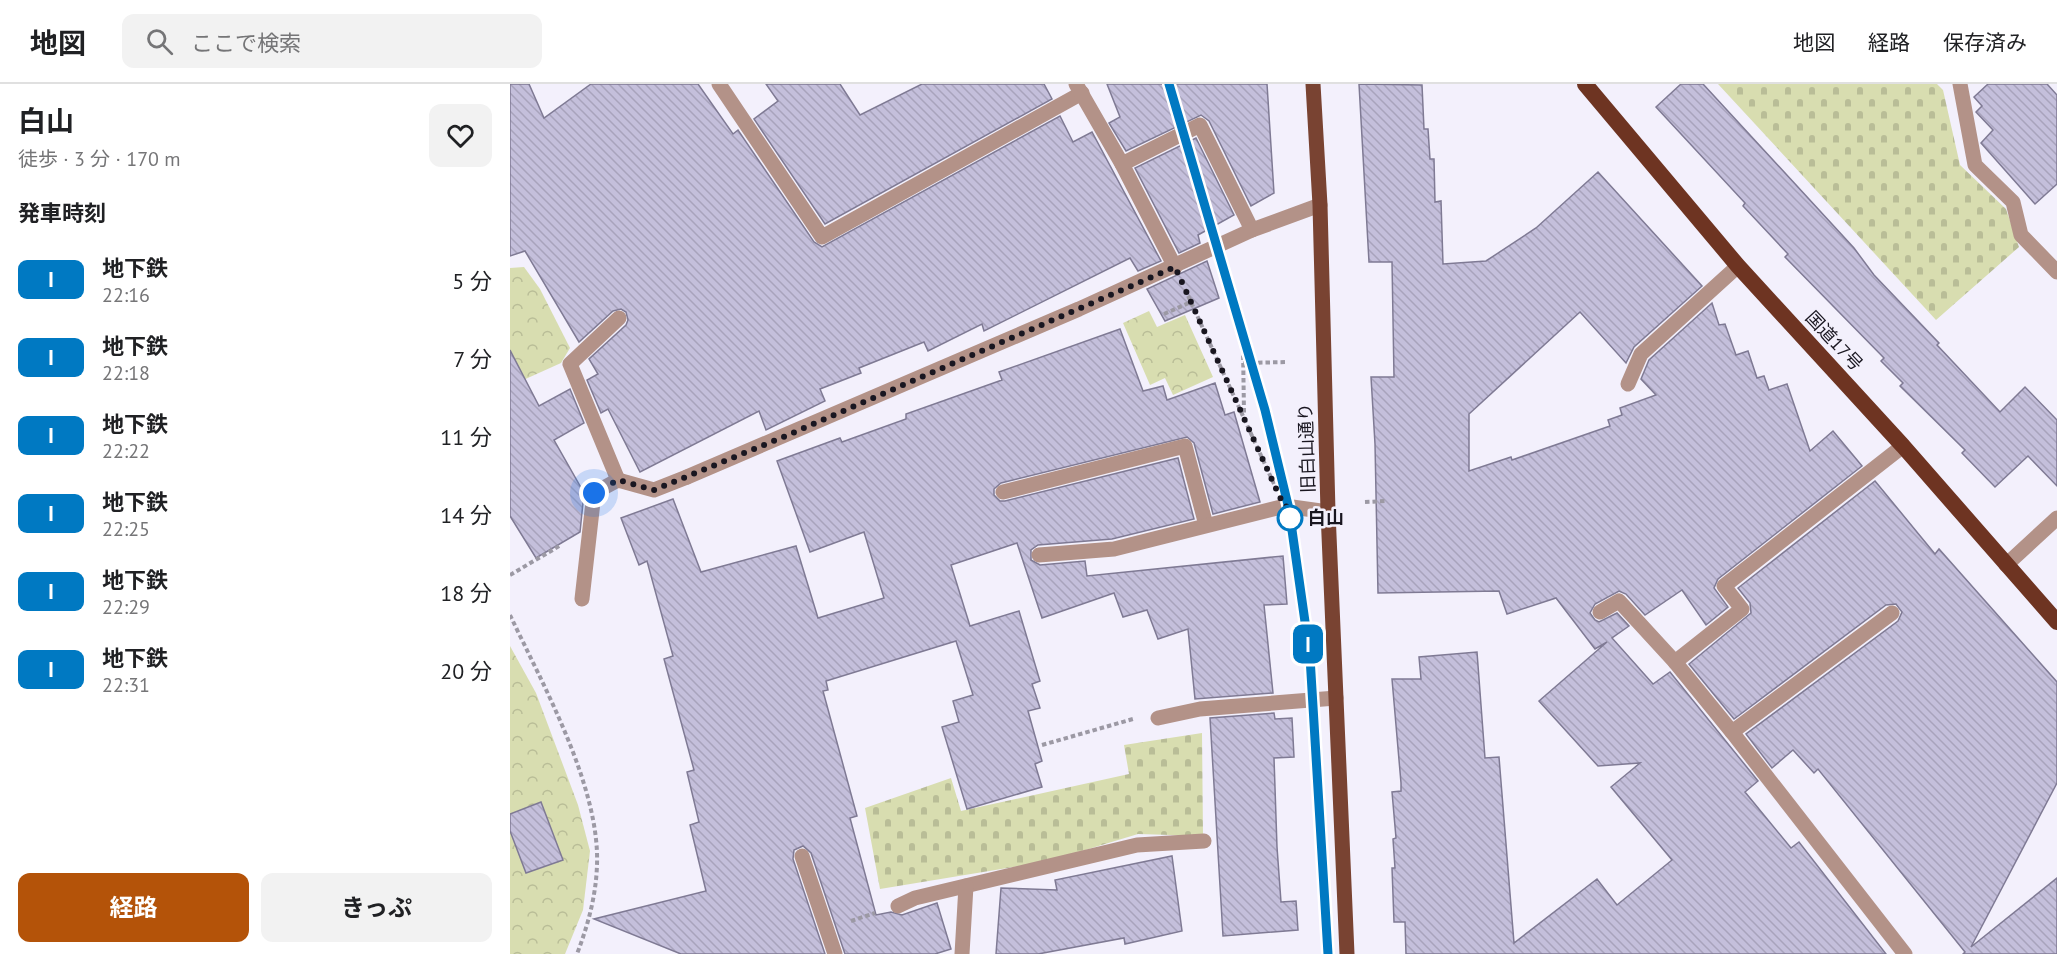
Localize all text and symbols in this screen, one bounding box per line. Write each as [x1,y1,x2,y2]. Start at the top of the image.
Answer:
search box [122,14,542,68]
text: 地図 [30,24,86,61]
icon: search [143,25,176,58]
text: ここで検索 [191,29,301,57]
text: 地図 [1793,29,1835,56]
text: 経路 [1868,29,1910,56]
text: 保存済み [1943,29,2027,56]
text: 白山 [18,102,74,139]
button: heart [429,104,492,167]
text: 徒歩 · 3 分 · 170 m [18,146,181,172]
text: 発車時刻 [18,199,106,227]
text: 地下鉄 [102,254,168,282]
text: I [48,266,54,293]
text: 5 分 [452,267,492,295]
text: 22:16 [102,282,150,308]
street label: 国道17号 [1801,306,1868,375]
text: 地下鉄 [102,332,168,360]
text: I [48,344,54,371]
text: 7 分 [453,345,492,373]
text: 22:18 [102,360,150,386]
street label: 旧白山通り [1293,403,1320,493]
text: 地下鉄 [102,410,168,438]
text: I [48,422,54,449]
text: 11 分 [440,423,492,451]
text: 22:22 [102,438,150,464]
your location [579,478,609,508]
text: 地下鉄 [102,488,168,516]
text: I [48,500,54,527]
text: 14 分 [440,501,492,529]
marker: 白山 [1277,505,1303,531]
place label: 白山 [1308,506,1344,529]
text: 22:25 [102,516,150,542]
text: 地下鉄 [102,566,168,594]
text: I [48,578,54,605]
text: 18 分 [440,579,492,607]
text: 22:29 [102,594,150,620]
line badge: I [1288,624,1328,664]
text: I [1305,631,1311,658]
text: 地下鉄 [102,644,168,672]
text: I [48,656,54,683]
text: 20 分 [440,657,492,685]
text: 22:31 [102,672,150,698]
button: 経路 [18,873,249,942]
button: きっぷ [261,873,492,942]

